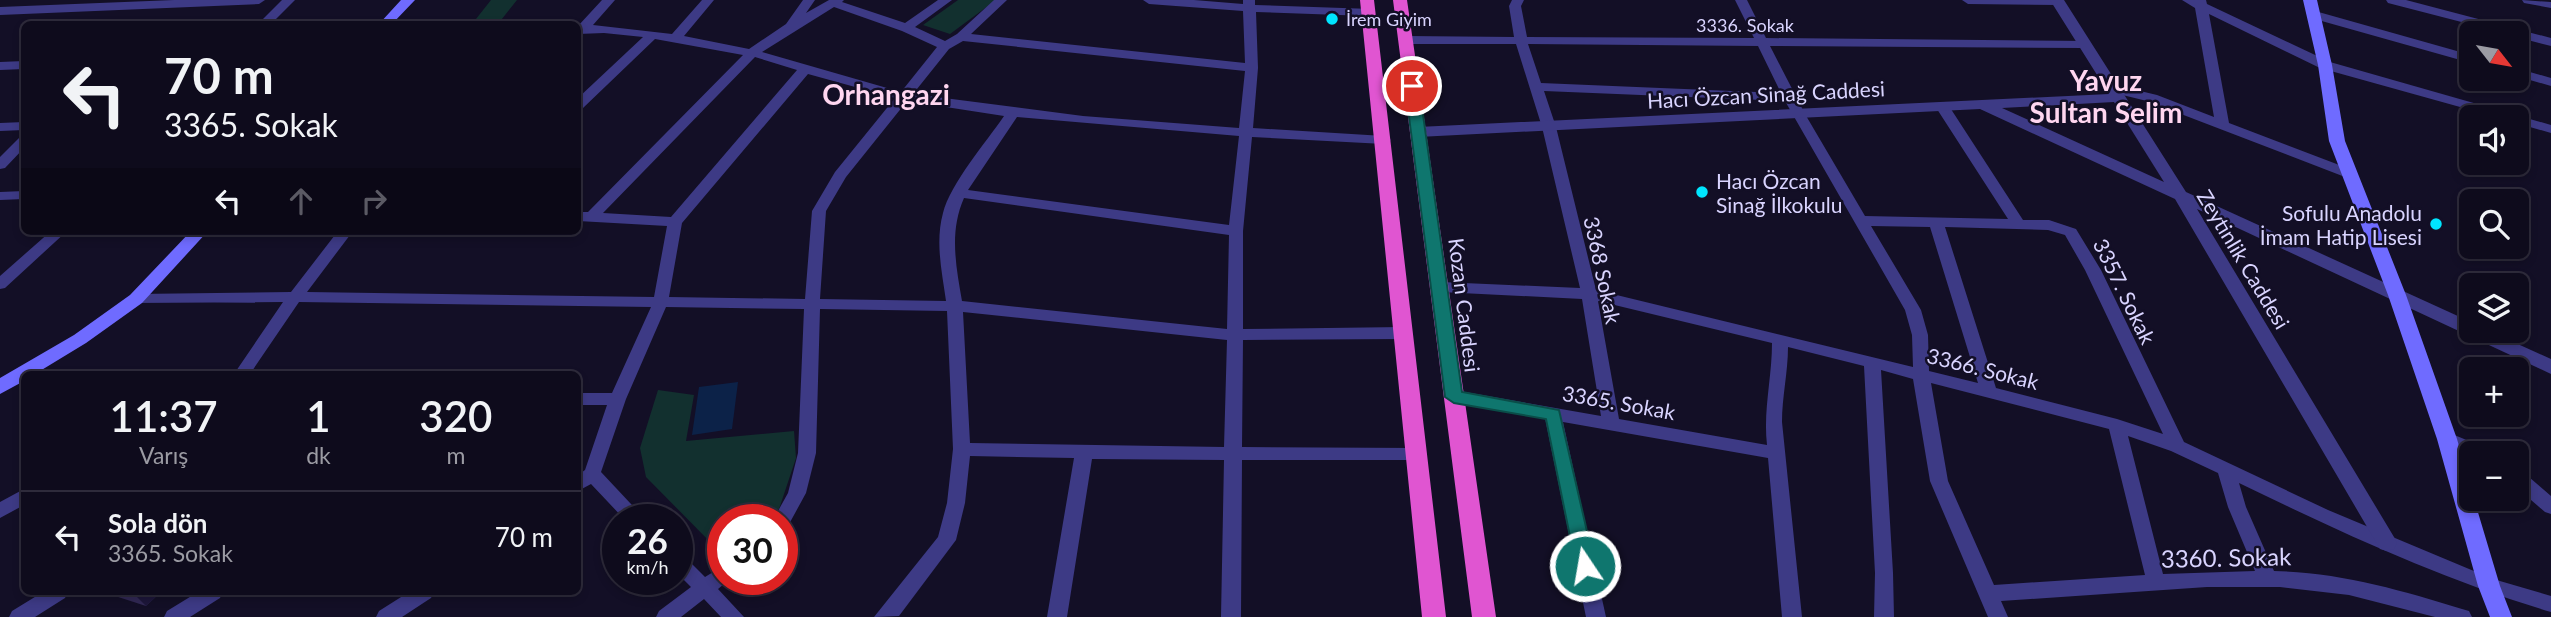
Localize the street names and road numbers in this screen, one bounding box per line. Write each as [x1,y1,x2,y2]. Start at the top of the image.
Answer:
street label: 3336. Sokak [1696,14,1795,36]
street label: Hacı Özcan Sinağ Caddesi [1646,75,1886,113]
street label: Zeytinlik Caddesi [2193,185,2295,333]
street label: 3368 Sokak [1579,214,1627,326]
street label: 3357. Sokak [2089,234,2161,348]
street label: Kozan Caddesi [1444,236,1486,374]
street label: 3366. Sokak [1925,342,2042,394]
street label: 3365. Sokak [1561,380,1678,424]
street label: 3360. Sokak [2161,541,2292,573]

